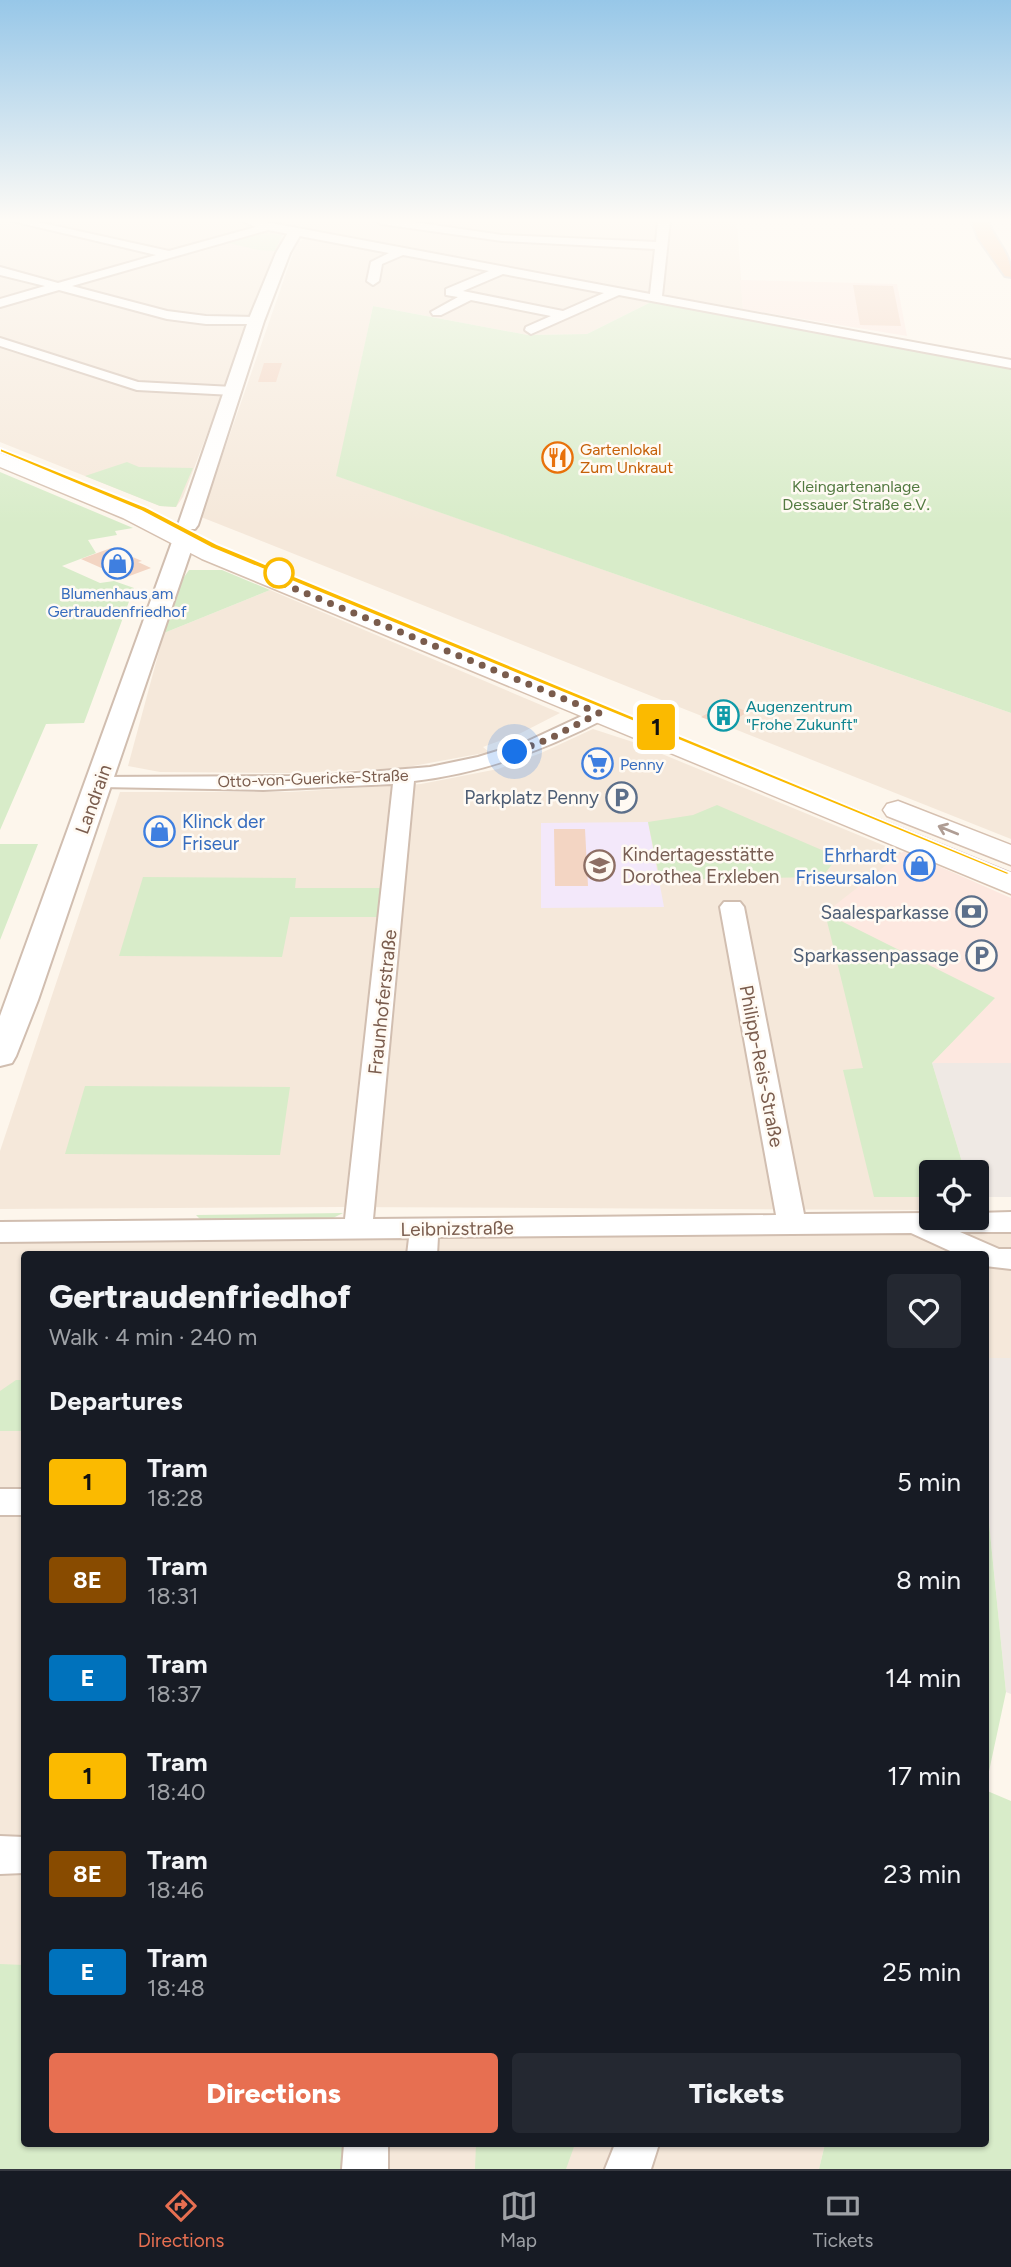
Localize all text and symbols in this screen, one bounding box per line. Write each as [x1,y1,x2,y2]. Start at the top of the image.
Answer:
place label: Gartenlokal Zum Unkraut [580,440,673,477]
restaurant icon: Gartenlokal Zum Unkraut [540,441,574,475]
park label: Kleingartenanlage Dessauer Straße e.V. [782,477,930,514]
shop icon: Blumenhaus am Gertraudenfriedhof [100,547,134,581]
unlabelled marker [264,558,294,588]
place label: Blumenhaus am Gertraudenfriedhof [47,584,187,621]
place label: Augenzentrum "Frohe Zukunft" [746,697,858,734]
building icon: Augenzentrum "Frohe Zukunft" [706,698,740,732]
line badge: 1 [633,704,679,750]
text: 1 [651,712,661,741]
your location [497,734,532,769]
supermarket icon: Penny [580,747,614,781]
place label: Penny [620,755,665,774]
street label: Landrain [70,761,117,837]
street label: Otto-von-Guericke-Straße [217,766,409,791]
parking icon: Parkplatz Penny [605,780,639,814]
place label: Parkplatz Penny [464,786,599,809]
place label: Klinck der Friseur [182,810,265,855]
shop icon: Klinck der Friseur [142,815,176,849]
one-way arrow [937,823,959,836]
place label: Kindertagesstätte Dorothea Erxleben [622,843,779,888]
place label: Ehrhardt Friseursalon [795,844,897,889]
school or university icon: Kindertagesstätte Dorothea Erxleben [582,848,616,882]
shop icon: Ehrhardt Friseursalon [903,849,937,883]
bank icon: Saalesparkasse [955,895,989,929]
place label: Saalesparkasse [820,901,949,924]
street label: Fraunhoferstraße [363,928,402,1076]
parking icon: Sparkassenpassage [965,938,999,972]
place label: Sparkassenpassage [793,944,959,967]
street label: Philipp-Reis-Straße [735,983,788,1149]
map controls [919,1160,989,1230]
button: locate [919,1160,989,1230]
street label: Leibnizstraße [400,1216,514,1241]
button: heart [887,1274,961,1348]
text: Gertraudenfriedhof [49,1277,351,1316]
text: Walk · 4 min · 240 m [49,1323,257,1351]
text: Departures [49,1385,183,1417]
text: Tram [147,1452,208,1484]
text: 5 min [897,1466,961,1498]
text: 1 [82,1467,93,1496]
text: 18:28 [147,1484,203,1512]
text: Tram [147,1550,208,1582]
text: 8 min [896,1564,961,1596]
text: 8E [73,1565,102,1594]
text: 18:31 [147,1582,198,1610]
text: Tram [147,1648,208,1680]
text: 14 min [885,1662,961,1694]
text: E [80,1663,95,1692]
text: 18:37 [147,1680,201,1708]
text: Tram [147,1746,208,1778]
text: 17 min [887,1760,961,1792]
text: 1 [82,1761,93,1790]
text: 18:40 [147,1778,205,1806]
text: Tram [147,1844,208,1876]
text: 23 min [883,1858,961,1890]
text: 8E [73,1859,102,1888]
text: 18:46 [147,1876,204,1904]
text: Tram [147,1942,208,1974]
text: 25 min [882,1956,961,1988]
text: E [80,1957,95,1986]
text: 18:48 [147,1974,205,2002]
button: Directions [49,2053,498,2133]
button: Tickets [512,2053,961,2133]
tab: Directions [138,2187,224,2252]
tab: Map [500,2187,538,2252]
tab: Tickets [813,2187,873,2252]

